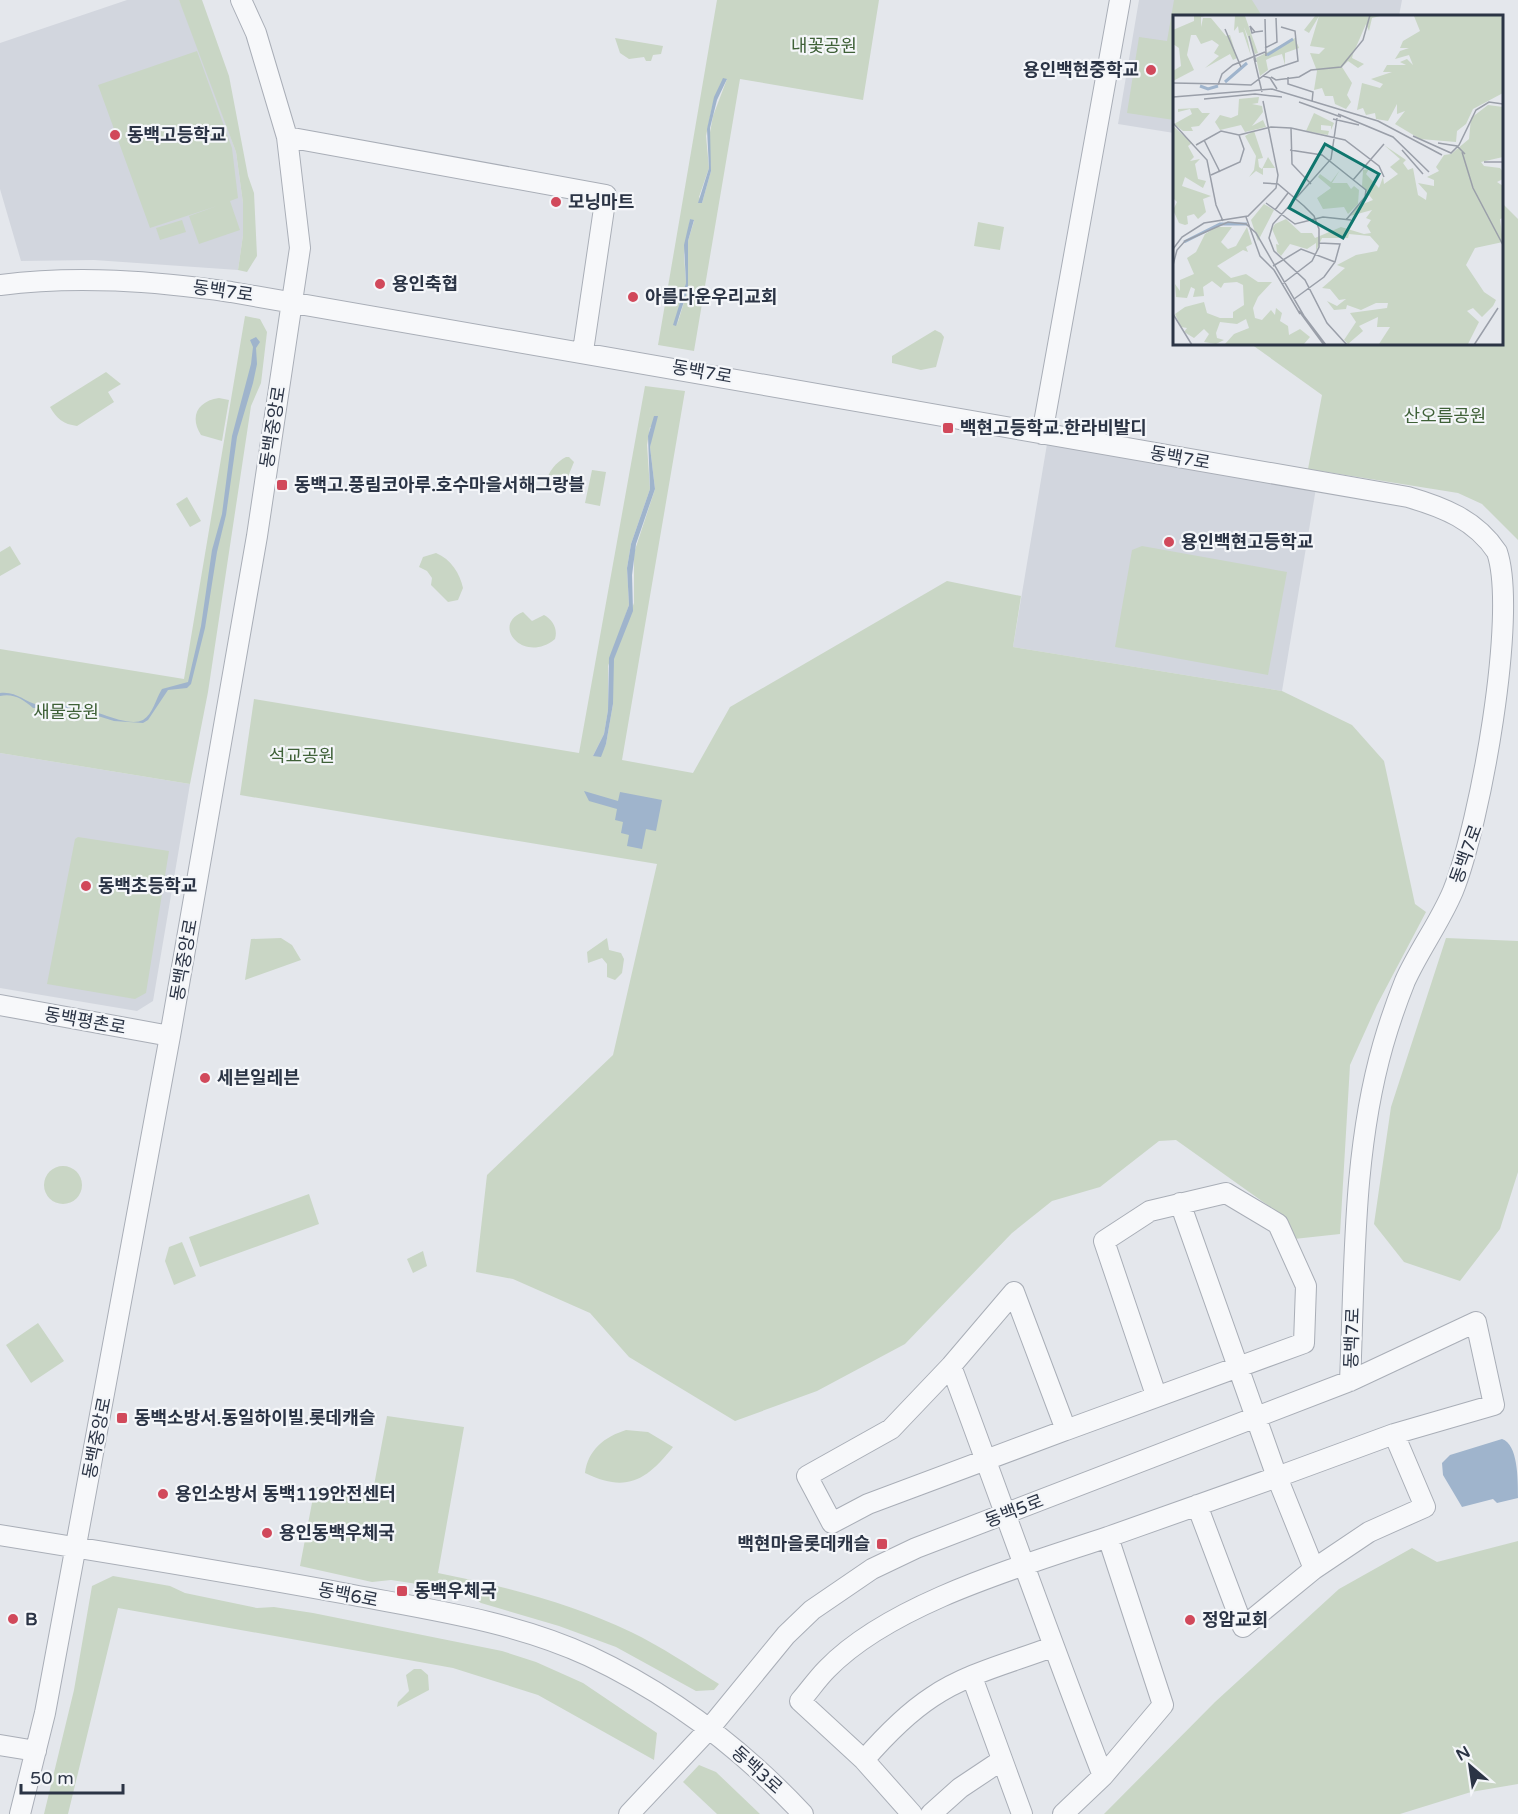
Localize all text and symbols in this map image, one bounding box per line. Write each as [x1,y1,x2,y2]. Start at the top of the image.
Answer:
inset map [1173,15,1503,345]
park label: 내꽃공원 [791,35,857,57]
place label: 용인백현중학교 [1023,59,1139,81]
marker: 용인백현중학교 [1144,63,1158,77]
place label: 동백고등학교 [127,124,226,146]
marker: 동백고등학교 [108,128,122,142]
place label: 모닝마트 [568,191,634,213]
marker: 모닝마트 [549,195,563,209]
place label: 용인축협 [392,273,458,295]
street label: 동백7로 [191,276,255,306]
marker: 용인축협 [373,277,387,291]
place label: 아름다운우리교회 [645,286,777,308]
marker: 아름다운우리교회 [626,290,640,304]
street label: 동백7로 [670,356,734,388]
street label: 동백중앙로 [256,384,290,470]
park label: 산오름공원 [1404,405,1486,427]
place label: 백현고등학교.한라비발디 [960,417,1147,439]
marker: 백현고등학교.한라비발디 [941,421,955,435]
street label: 동백7로 [1148,442,1212,474]
place label: 동백고.풍림코아루.호수마을서해그랑블 [294,474,585,496]
marker: 동백고.풍림코아루.호수마을서해그랑블 [275,478,289,492]
place label: 용인백현고등학교 [1181,531,1313,553]
marker: 용인백현고등학교 [1162,535,1176,549]
park label: 새물공원 [33,701,99,723]
park label: 석교공원 [269,745,335,767]
street label: 동백7로 [1445,822,1487,886]
place label: 동백초등학교 [98,875,197,897]
marker: 동백초등학교 [79,879,93,893]
street label: 동백중앙로 [166,917,202,1003]
street label: 동백평촌로 [42,1003,128,1039]
place label: 세븐일레븐 [217,1067,300,1089]
marker: 세븐일레븐 [198,1071,212,1085]
street label: 동백7로 [1340,1307,1364,1369]
street label: 동백중앙로 [78,1395,116,1481]
place label: 동백소방서.동일하이빌.롯데캐슬 [134,1407,375,1429]
marker: 동백소방서.동일하이빌.롯데캐슬 [115,1411,129,1425]
place label: 용인소방서 동백119안전센터 [175,1483,396,1505]
marker: 용인소방서 동백119안전센터 [156,1487,170,1501]
street label: 동백5로 [982,1490,1046,1532]
place label: 용인동백우체국 [279,1522,395,1544]
marker: 용인동백우체국 [260,1526,274,1540]
place label: 백현마을롯데캐슬 [738,1533,870,1555]
marker: 백현마을롯데캐슬 [875,1537,889,1551]
street label: 동백6로 [316,1578,380,1612]
place label: 동백우체국 [414,1580,497,1602]
marker: 동백우체국 [395,1584,409,1598]
place label: B [25,1608,37,1630]
place label: 정암교회 [1202,1609,1268,1631]
marker: B [6,1612,20,1626]
marker: 정암교회 [1183,1613,1197,1627]
north arrow [1440,1736,1500,1796]
street label: 동백3로 [727,1741,787,1799]
text: N [1453,1742,1474,1766]
scale bar [21,1757,123,1795]
text: 50 m [30,1767,74,1789]

